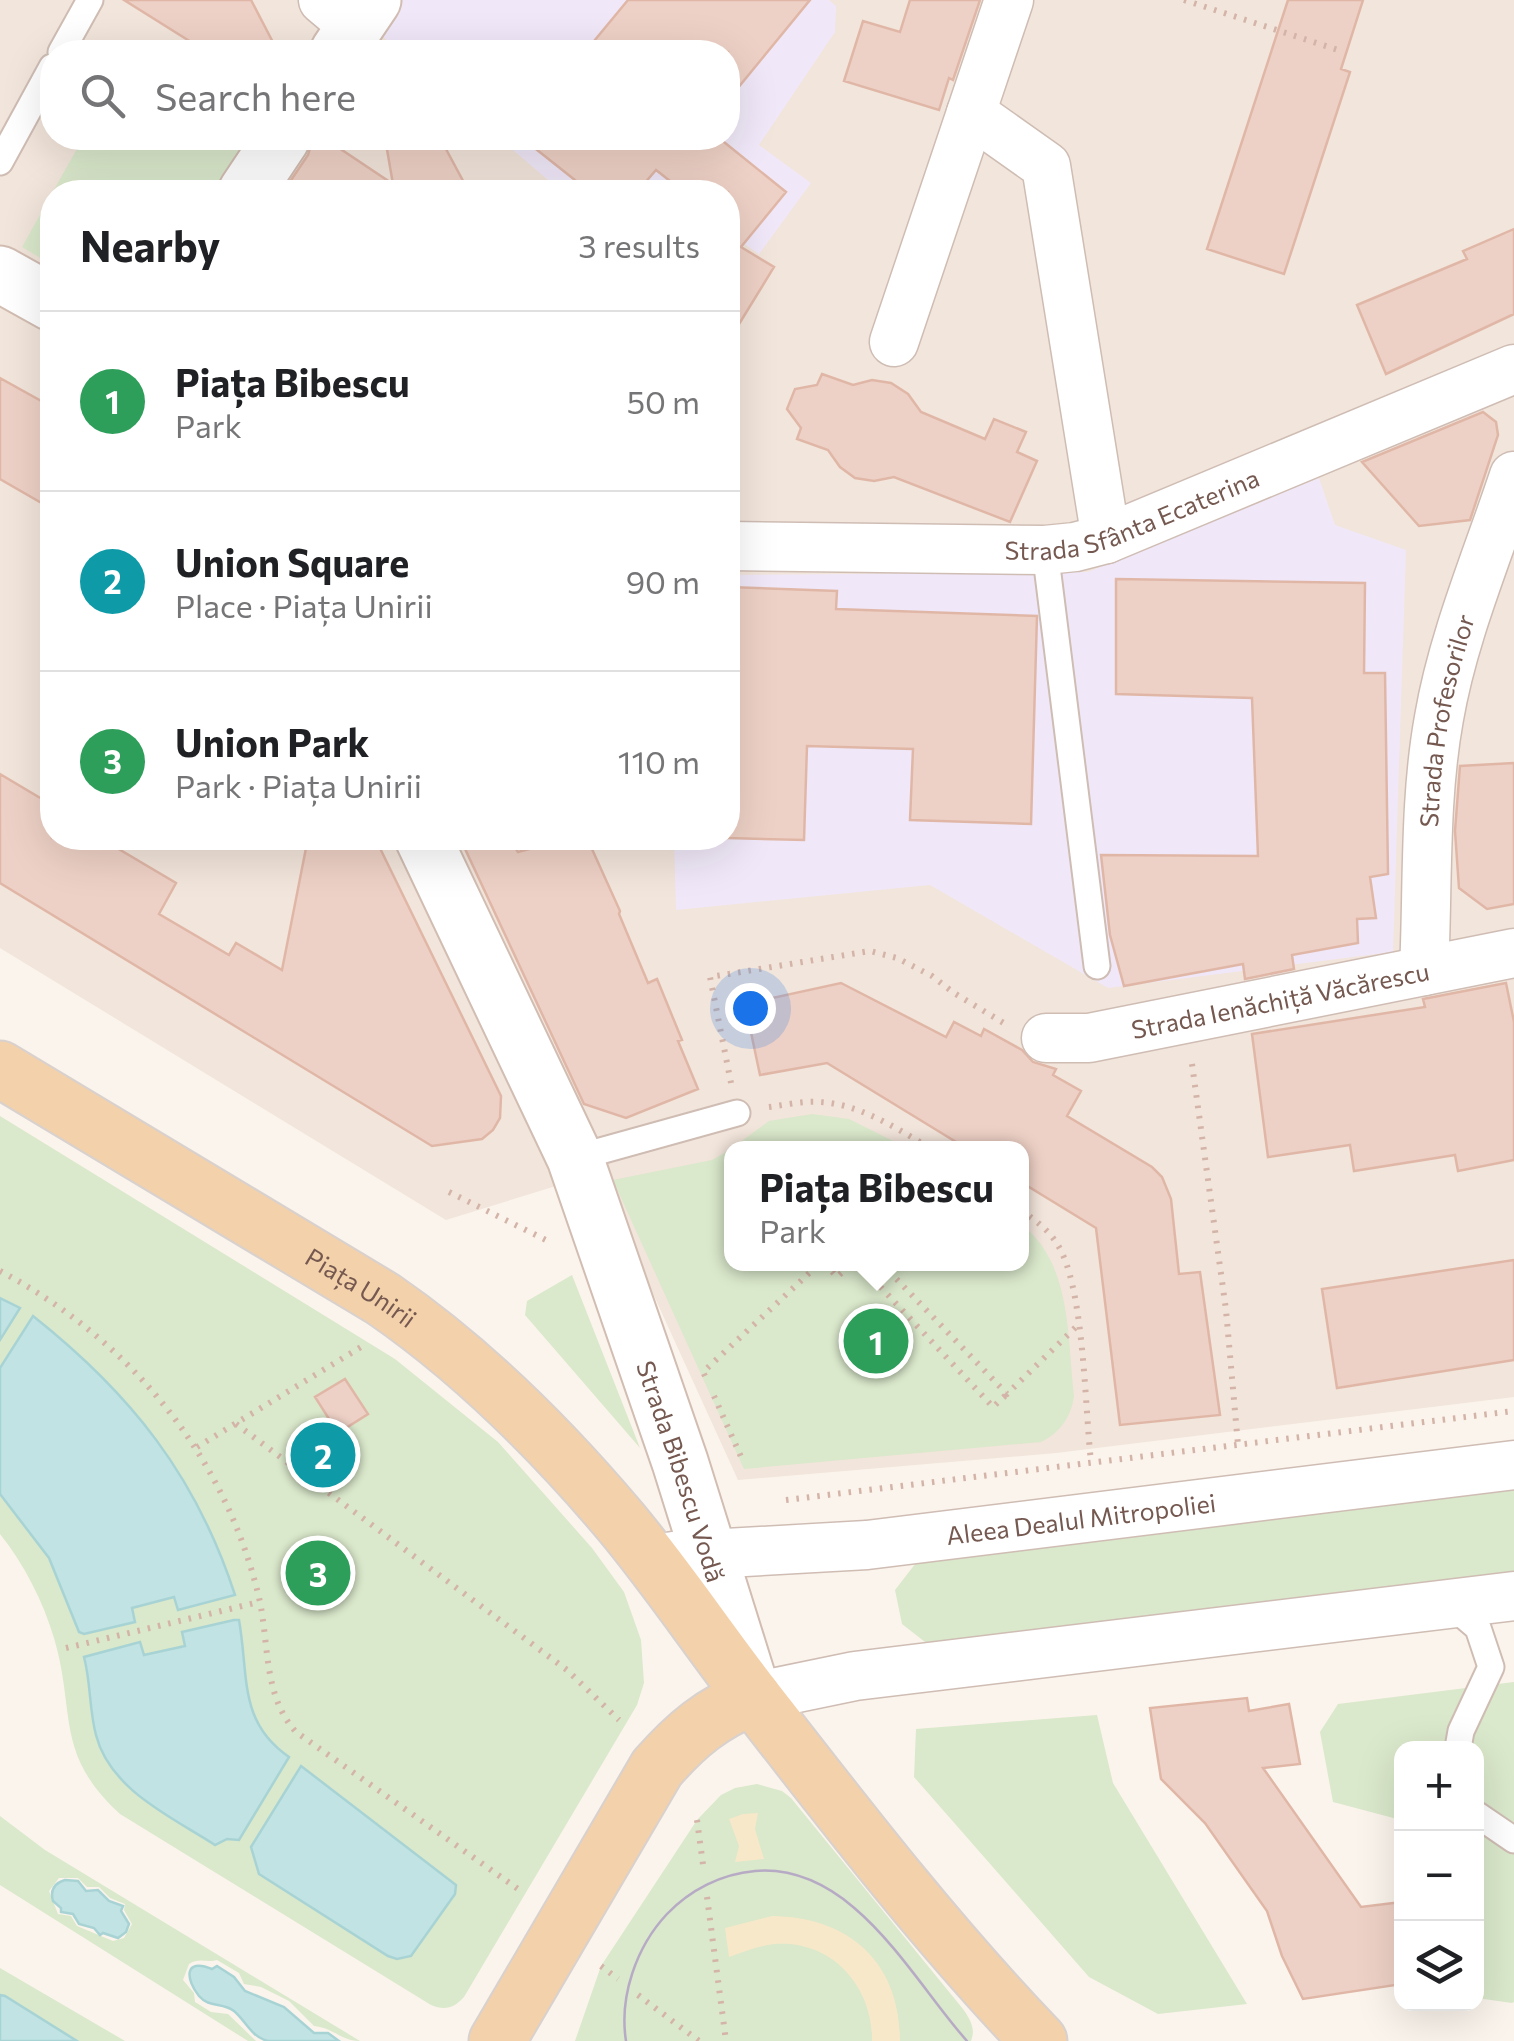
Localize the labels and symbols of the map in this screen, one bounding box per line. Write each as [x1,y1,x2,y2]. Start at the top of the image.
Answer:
street label: Strada Sfânta Ecaterina [1004,462,1263,566]
street label: Strada Profesorilor [1413,610,1480,828]
street label: Strada Ienăchiță Văcărescu [1129,955,1432,1044]
your location [725,983,776,1034]
street label: Piața Unirii [300,1241,423,1333]
pin: 1 [844,1304,908,1378]
street label: Strada Bibescu Vodă [631,1357,731,1585]
pin: 2 [290,1418,356,1492]
street label: Aleea Dealul Mitropoliei [945,1487,1218,1550]
pin: 3 [286,1536,350,1610]

